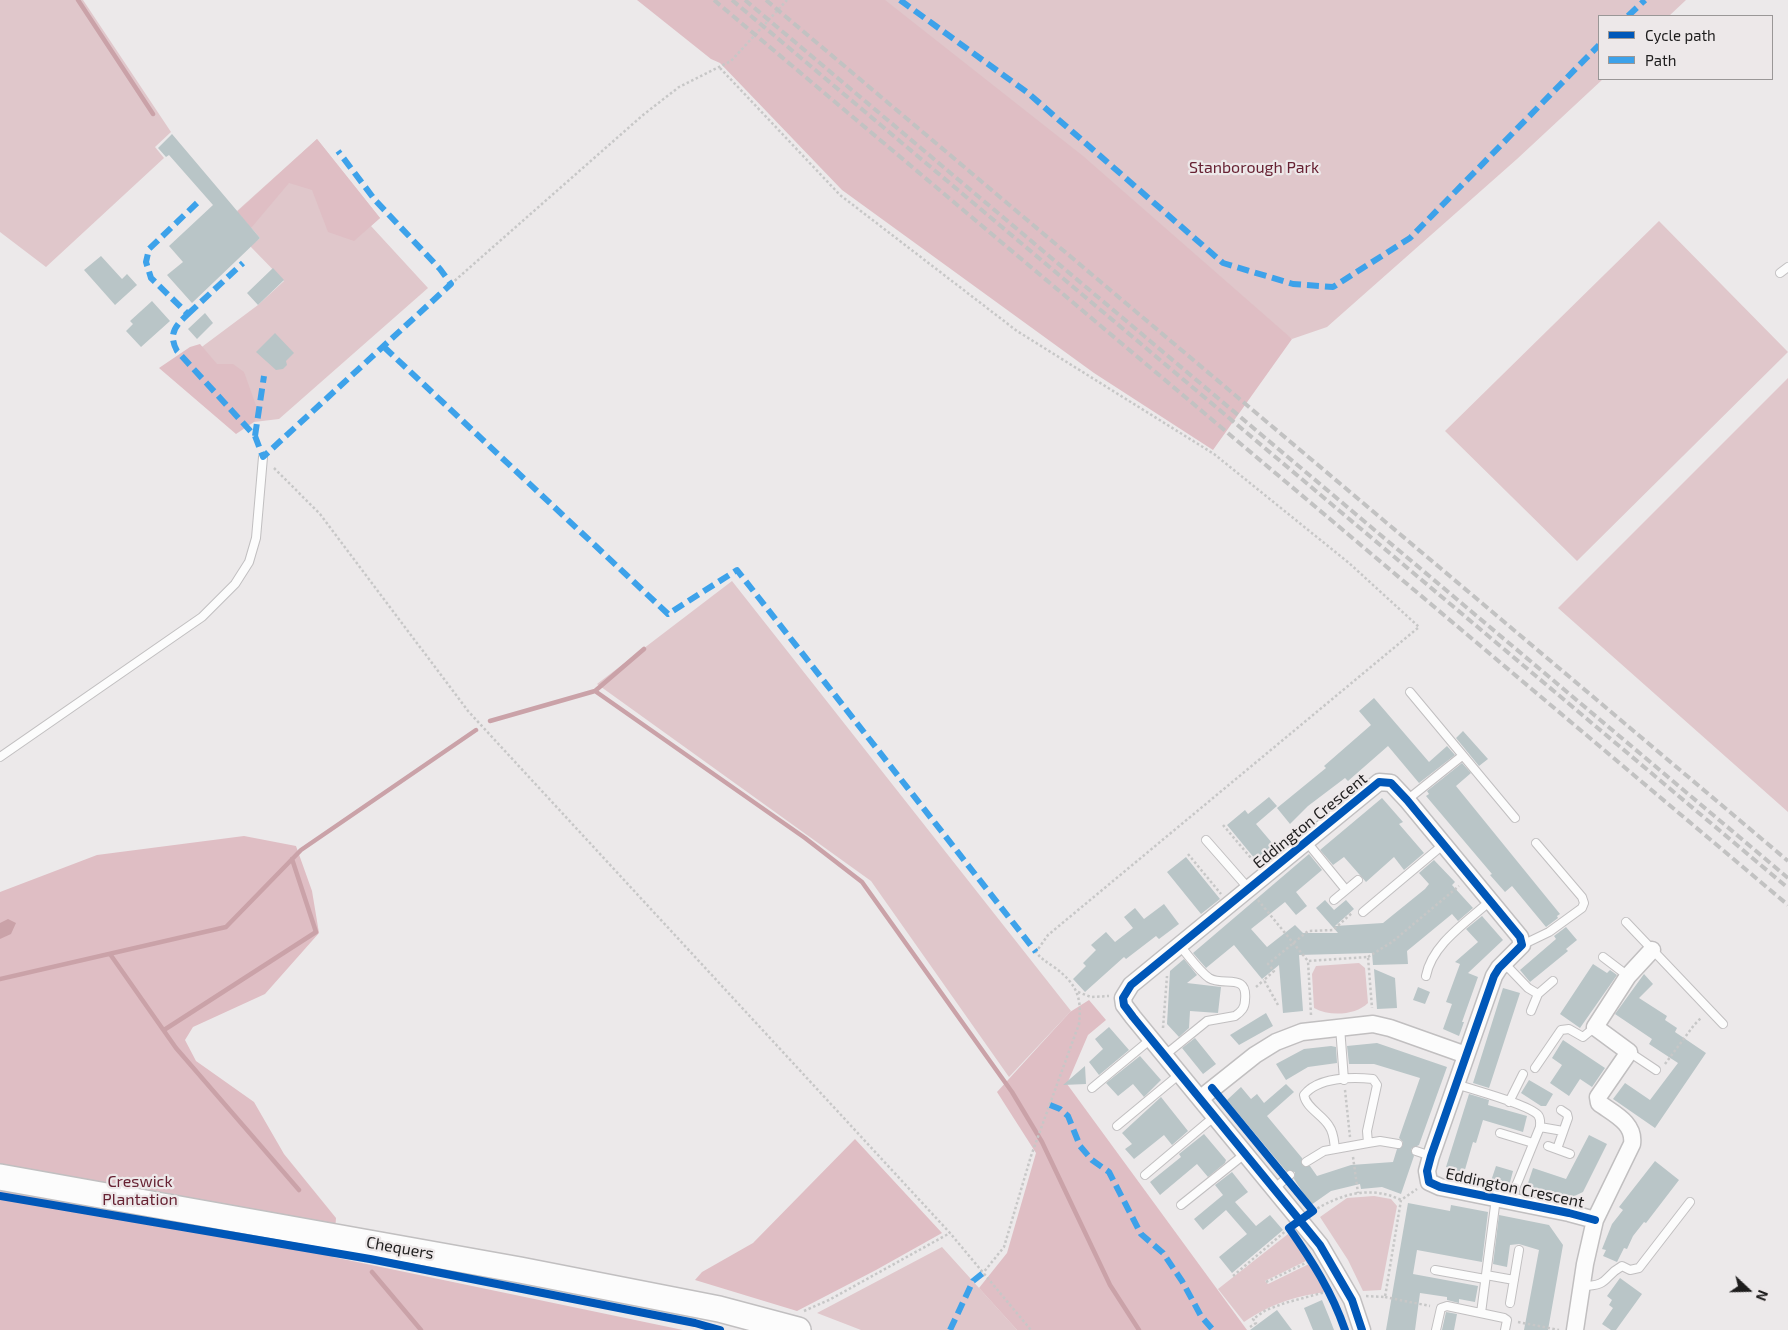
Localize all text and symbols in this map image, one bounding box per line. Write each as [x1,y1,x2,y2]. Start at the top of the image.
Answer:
legend [1598,15,1773,80]
text: Cycle path [1645,26,1716,44]
text: Path [1645,51,1676,69]
park label: Stanborough Park [1189,158,1319,178]
street label: Eddington Crescent [1249,769,1371,873]
street label: Eddington Crescent [1444,1164,1586,1212]
park label: Creswick Plantation [102,1172,178,1210]
street label: Chequers [365,1233,435,1263]
north arrow [1723,1265,1773,1315]
text: N [1753,1288,1772,1303]

